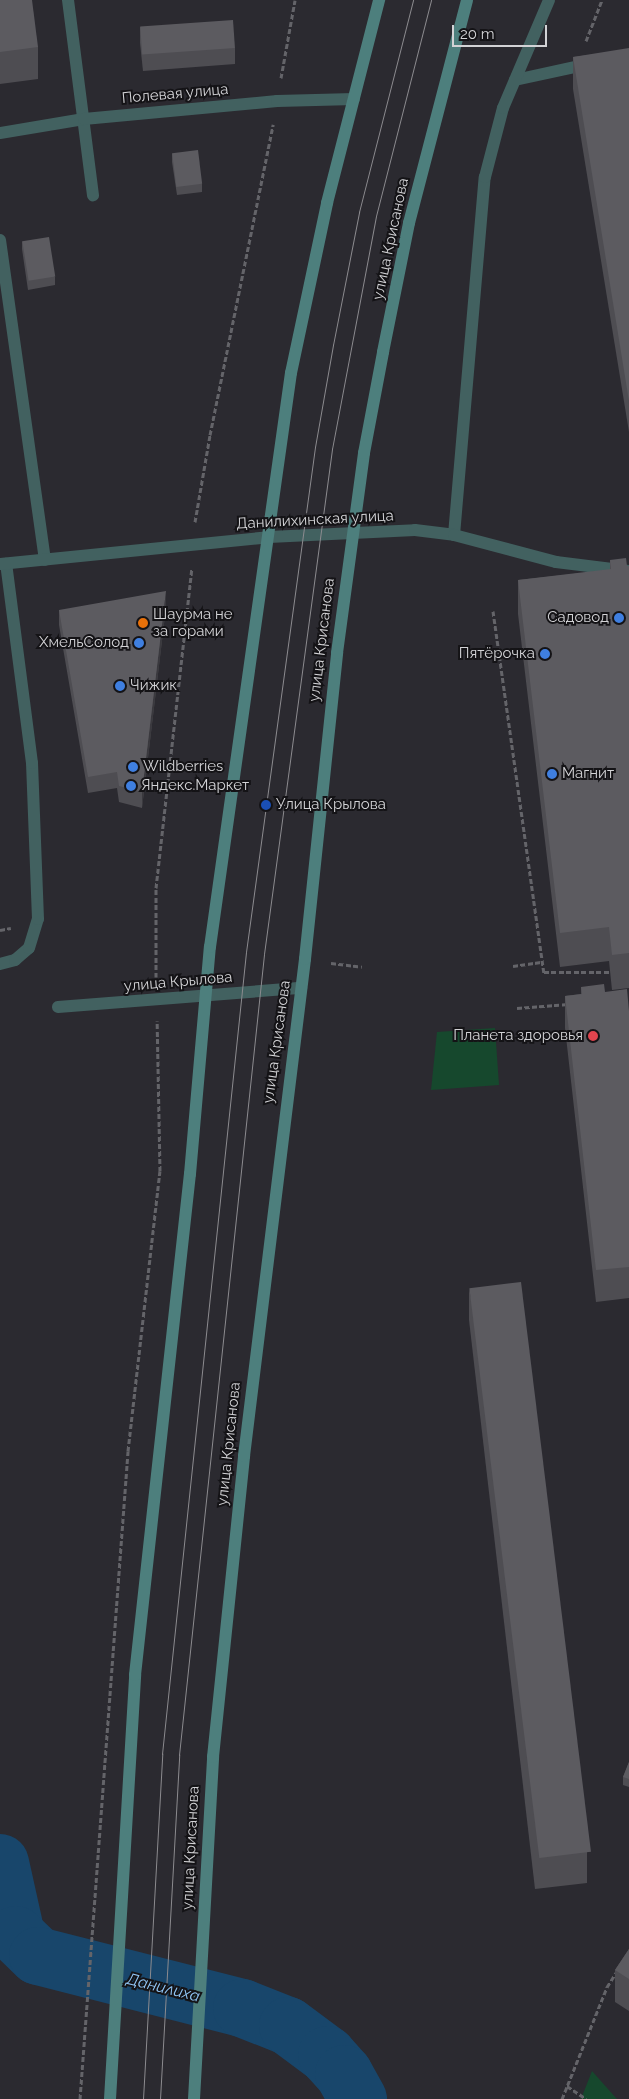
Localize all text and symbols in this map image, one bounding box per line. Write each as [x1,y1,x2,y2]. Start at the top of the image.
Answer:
scale bar [454,15,549,47]
text: 20 m [460,25,495,43]
street label: Полевая улица [121,80,229,108]
street label: улица Крисанова [369,176,413,302]
street label: Данилихинская улица [236,507,394,533]
street label: улица Крисанова [305,577,339,703]
place label: Шаурма не за горами [153,605,233,640]
place label: Садовод [547,609,609,627]
marker: Садовод [613,612,625,624]
marker: Шаурма не за горами [137,617,149,629]
place label: ХмельСолод [39,634,129,652]
marker: ХмельСолод [133,637,145,649]
place label: Пятёрочка [459,645,535,663]
marker: Пятёрочка [539,648,551,660]
place label: Чижик [130,677,177,695]
marker: Чижик [114,680,126,692]
place label: Wildberries [143,758,223,776]
marker: Wildberries [127,761,139,773]
place label: Магнит [562,765,614,783]
marker: Магнит [546,768,558,780]
place label: Яндекс.Маркет [141,777,249,795]
marker: Яндекс.Маркет [125,780,137,792]
place label: Улица Крылова [276,796,386,814]
marker: Улица Крылова [260,799,272,811]
street label: улица Крылова [123,968,233,996]
street label: улица Крисанова [259,979,295,1105]
place label: Планета здоровья [453,1027,583,1045]
marker: Планета здоровья [587,1030,599,1042]
street label: улица Крисанова [214,1381,244,1507]
street label: улица Крисанова [179,1786,203,1910]
water label: Данилиха [124,1970,202,2006]

